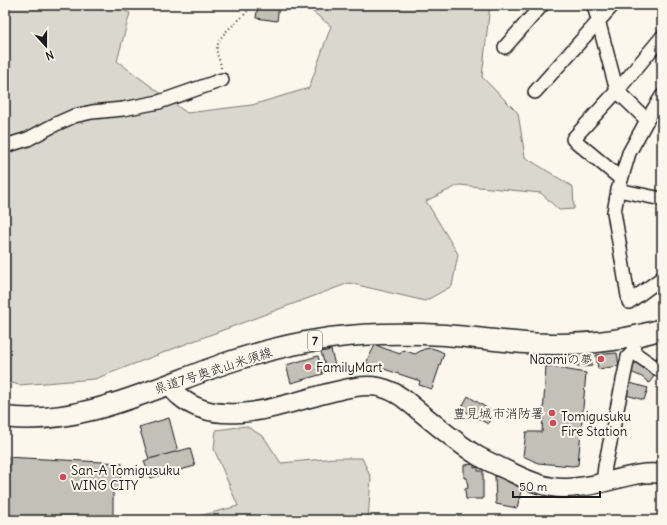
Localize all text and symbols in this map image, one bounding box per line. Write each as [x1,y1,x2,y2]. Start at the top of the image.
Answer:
north arrow [26,26,66,66]
text: N [44,47,56,63]
road number: 7 [308,331,322,351]
street label: 県道7号奥武山米須線 [152,343,275,398]
place label: Naomiの夢 [529,351,593,368]
marker: Naomiの夢 [596,354,606,364]
place label: FamilyMart [316,359,383,376]
marker: FamilyMart [303,362,313,372]
place label: 豊見城市消防署 [453,405,544,422]
marker: 豊見城市消防署 [547,408,557,418]
place label: Tomigusuku Fire Station [561,408,632,440]
marker: Tomigusuku Fire Station [548,418,558,428]
place label: San-A Tomigusuku WING CITY [71,462,181,494]
marker: San-A Tomigusuku WING CITY [58,472,68,482]
scale bar [513,473,600,499]
text: 50 m [519,479,548,494]

